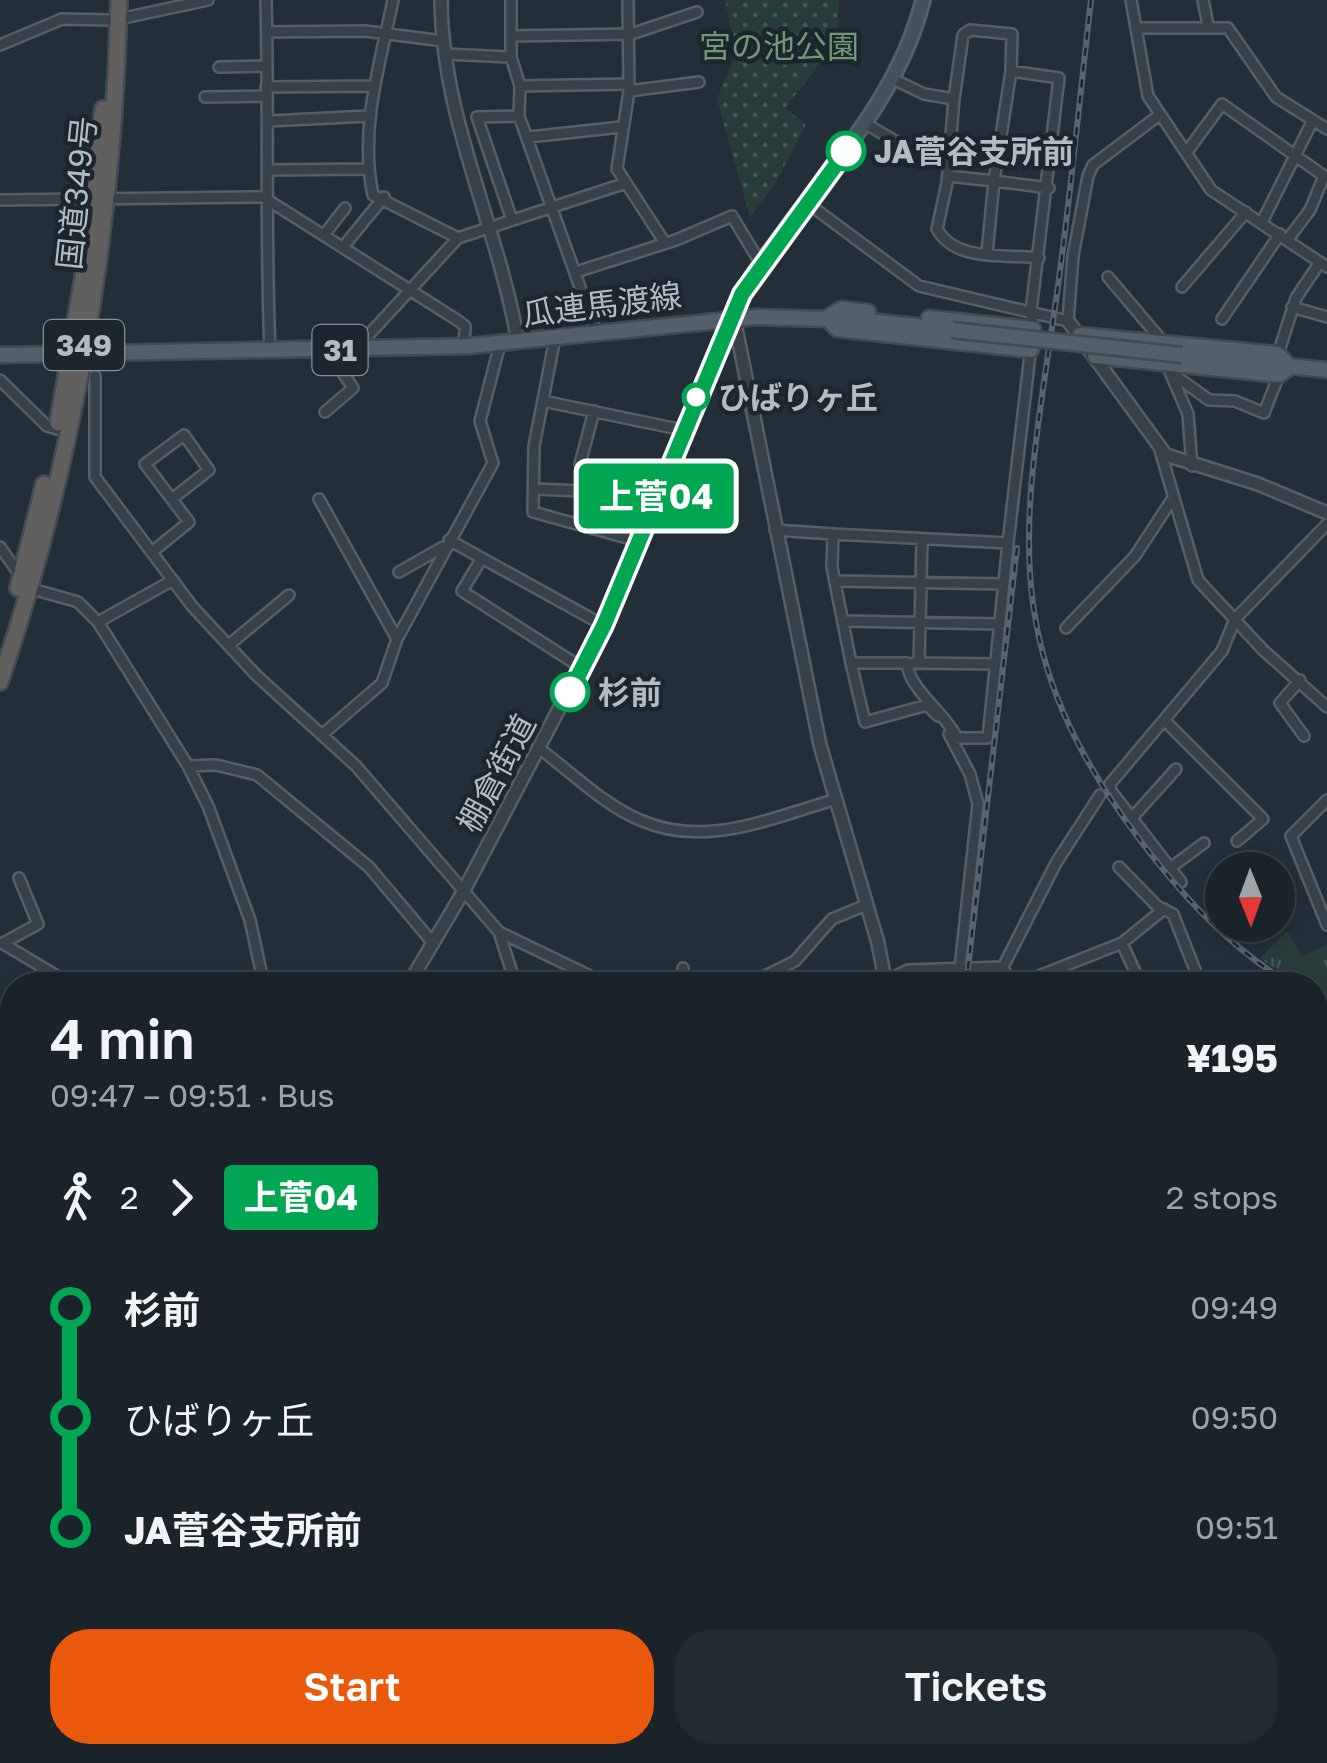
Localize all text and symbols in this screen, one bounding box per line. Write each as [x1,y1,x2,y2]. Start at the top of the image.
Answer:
park label: 宮の池公園 [699,27,859,65]
street label: 国道349号 [49,115,103,271]
marker: JA菅谷支所前 [827,132,865,170]
place label: JA菅谷支所前 [874,132,1074,170]
street label: 瓜連馬渡線 [520,275,684,333]
road number: 349 [44,320,124,370]
road number: 31 [312,325,368,375]
place label: ひばりヶ丘 [718,378,878,416]
marker: ひばりヶ丘 [683,384,709,410]
line badge: 上菅04 [586,464,726,528]
text: 上菅04 [599,475,713,517]
marker: 杉前 [551,673,589,711]
place label: 杉前 [598,673,662,711]
street label: 棚倉街道 [449,708,543,838]
north arrow [1205,852,1295,942]
map controls [1205,852,1295,942]
text: 4 min [50,1005,195,1071]
text: ¥195 [1186,1035,1278,1080]
text: 09:47 – 09:51 · Bus [50,1076,334,1114]
icon: walk [50,1170,105,1225]
icon: forward [154,1170,209,1225]
text: 上菅04 [244,1176,358,1218]
text: 2 [120,1178,139,1216]
text: 2 stops [1166,1178,1278,1216]
text: 杉前 [124,1287,200,1332]
text: 09:49 [1190,1288,1278,1326]
text: ひばりヶ丘 [124,1397,314,1442]
text: 09:50 [1191,1398,1278,1436]
text: JA菅谷支所前 [124,1507,362,1552]
text: 09:51 [1195,1508,1278,1546]
button: Start [50,1629,654,1744]
button: Tickets [674,1629,1278,1744]

